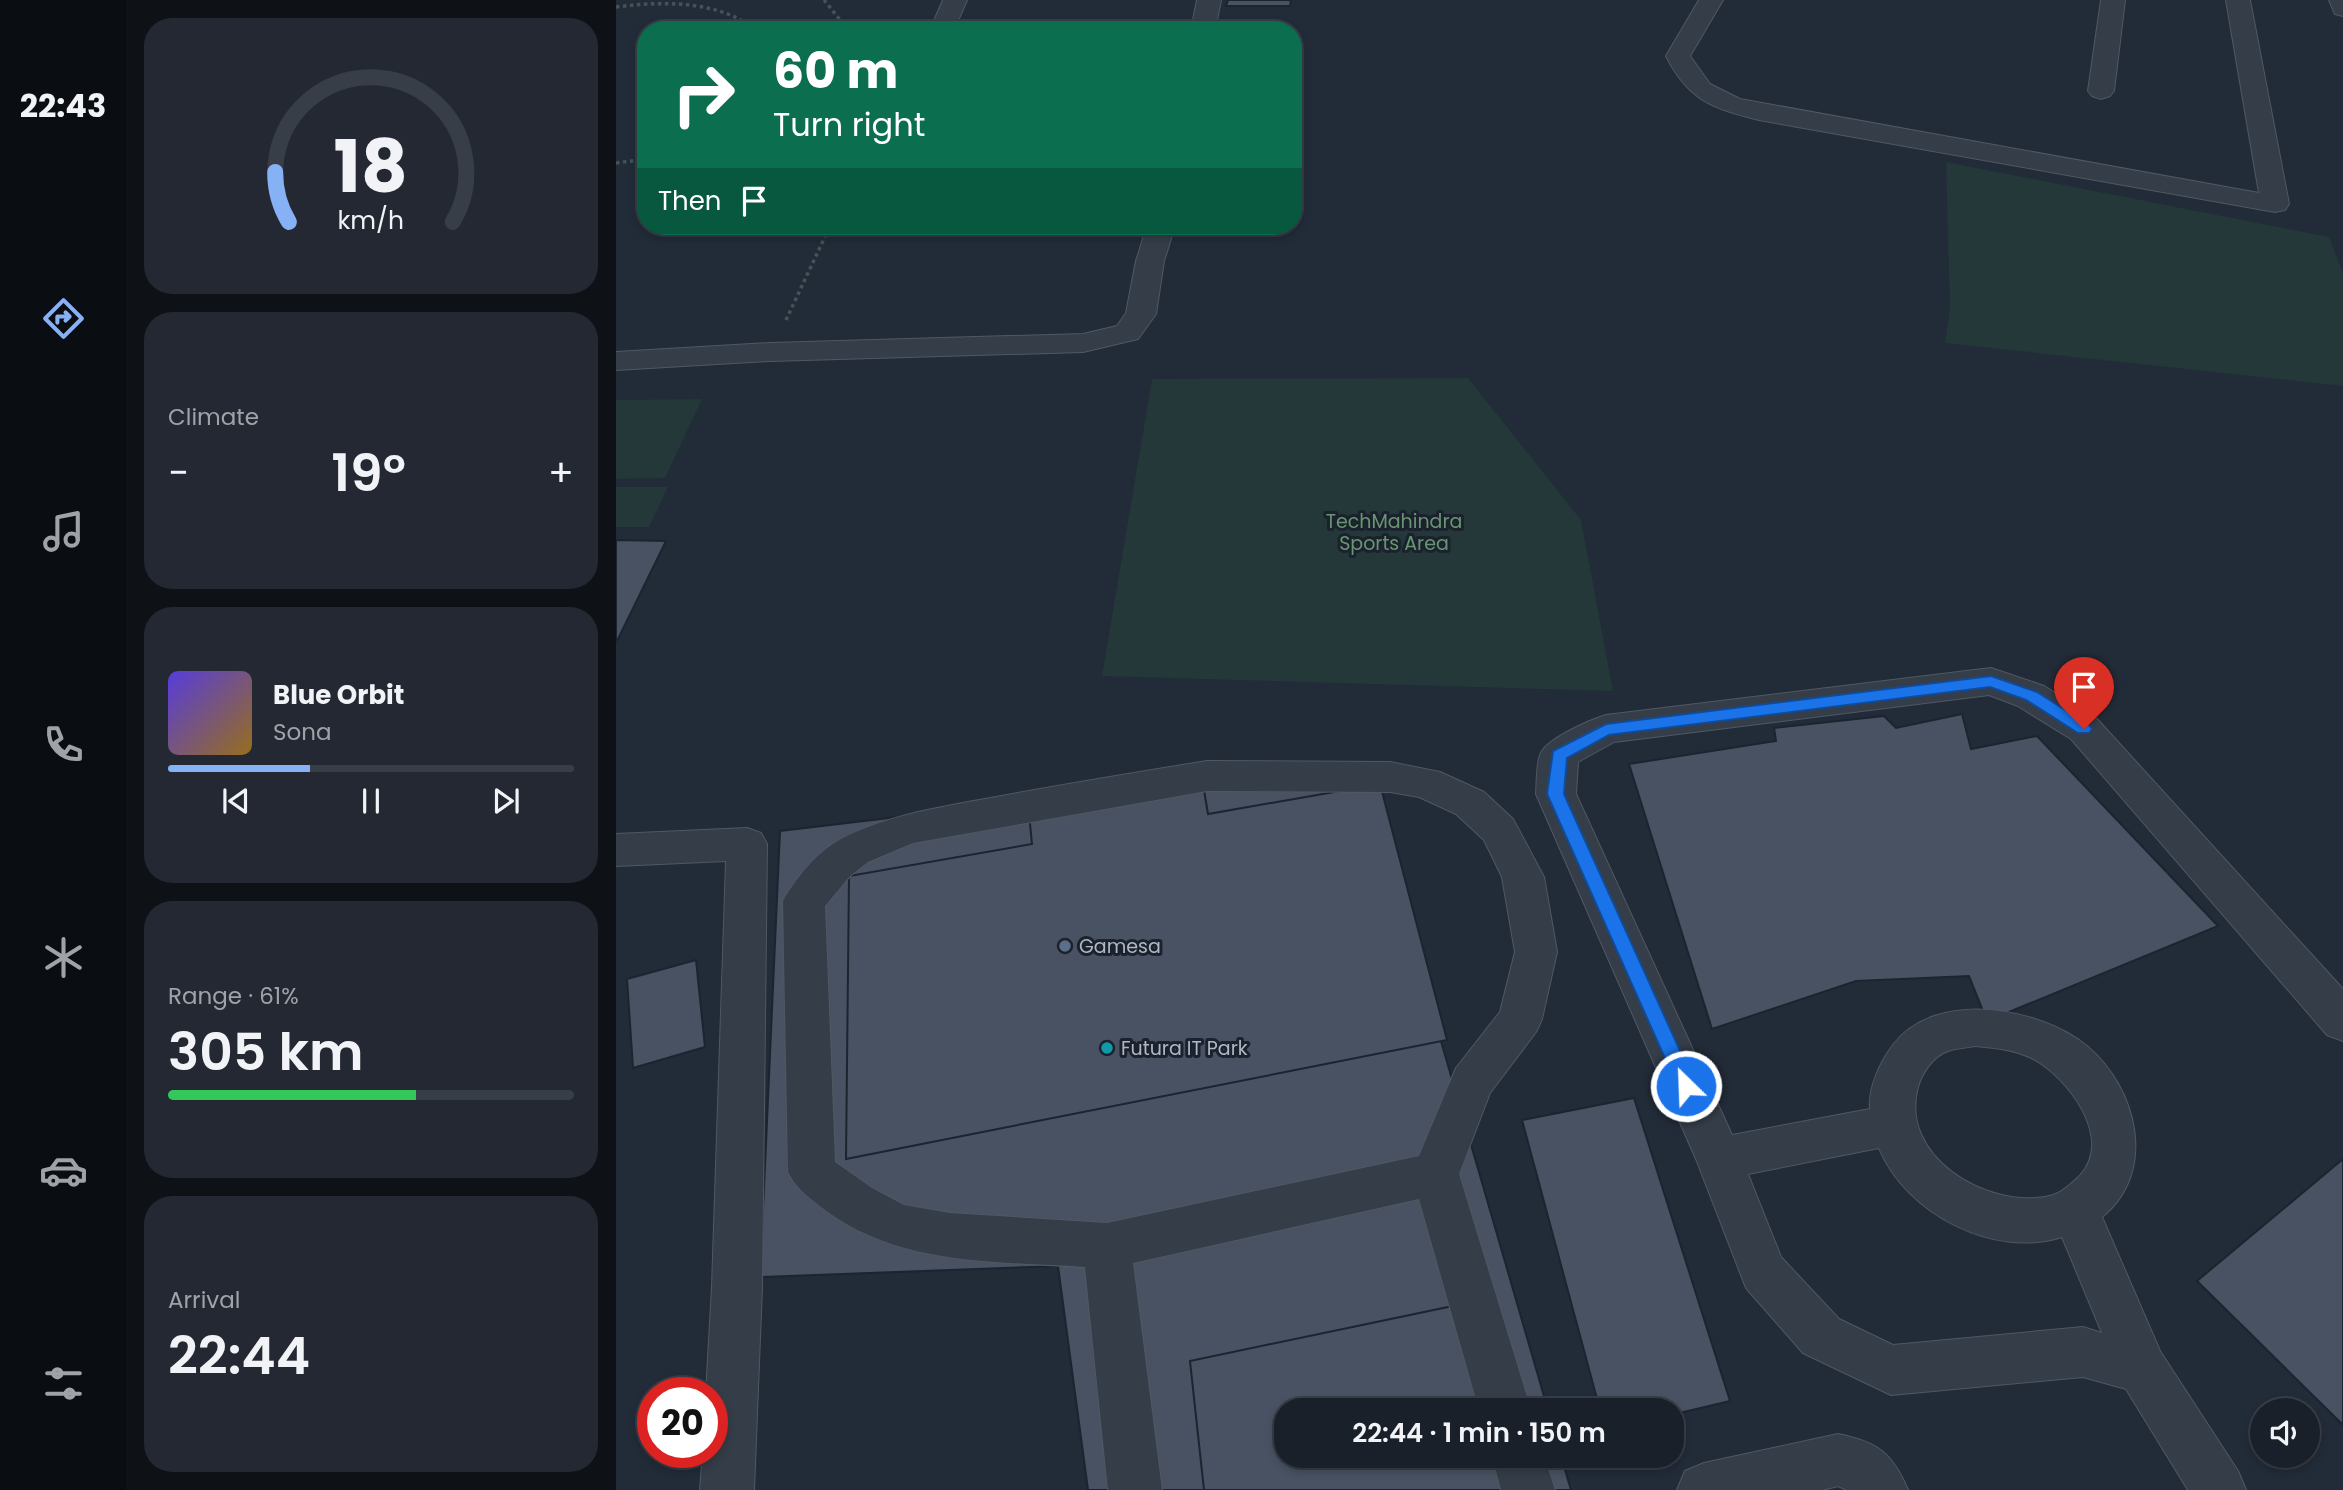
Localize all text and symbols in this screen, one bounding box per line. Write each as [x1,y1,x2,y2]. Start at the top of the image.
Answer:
text: 60 m [773,37,898,105]
icon: right [658,49,749,140]
text: 22:43 [20,83,106,128]
text: Turn right [773,102,925,147]
text: 18 [334,117,408,218]
icon: arrive [735,182,773,220]
text: Then [658,183,721,219]
text: km/h [338,203,404,238]
icon: directions [39,294,88,343]
text: Climate [168,401,259,433]
text: 19° [331,436,406,509]
text: − [168,446,189,499]
text: + [548,446,574,499]
icon: music [39,507,88,556]
park label: TechMahindra Sports Area [1326,508,1462,557]
pin [2054,657,2114,729]
icon: arrive [2065,668,2103,706]
text: Blue Orbit [273,677,404,713]
text: Sona [273,716,332,748]
icon: phone [39,720,88,769]
icon: previous [217,782,255,820]
icon: pause [352,782,390,820]
icon: next [487,782,525,820]
icon: climate [39,933,88,982]
place label: Gamesa [1079,933,1161,960]
marker: Gamesa [1057,938,1073,954]
text: Range · 61% [168,980,299,1012]
text: 305 km [168,1015,363,1088]
place label: Futura IT Park [1121,1035,1248,1062]
marker: Futura IT Park [1099,1040,1115,1056]
position arrow [1649,1049,1723,1123]
icon: car [39,1146,88,1195]
text: Arrival [168,1284,240,1316]
text: 22:44 [168,1319,310,1392]
icon: filters [39,1359,88,1408]
speed limit sign: 20 [637,1377,728,1468]
map controls [2250,1398,2320,1468]
button: sound [2250,1398,2320,1468]
text: 22:44 · 1 min · 150 m [1352,1415,1606,1451]

